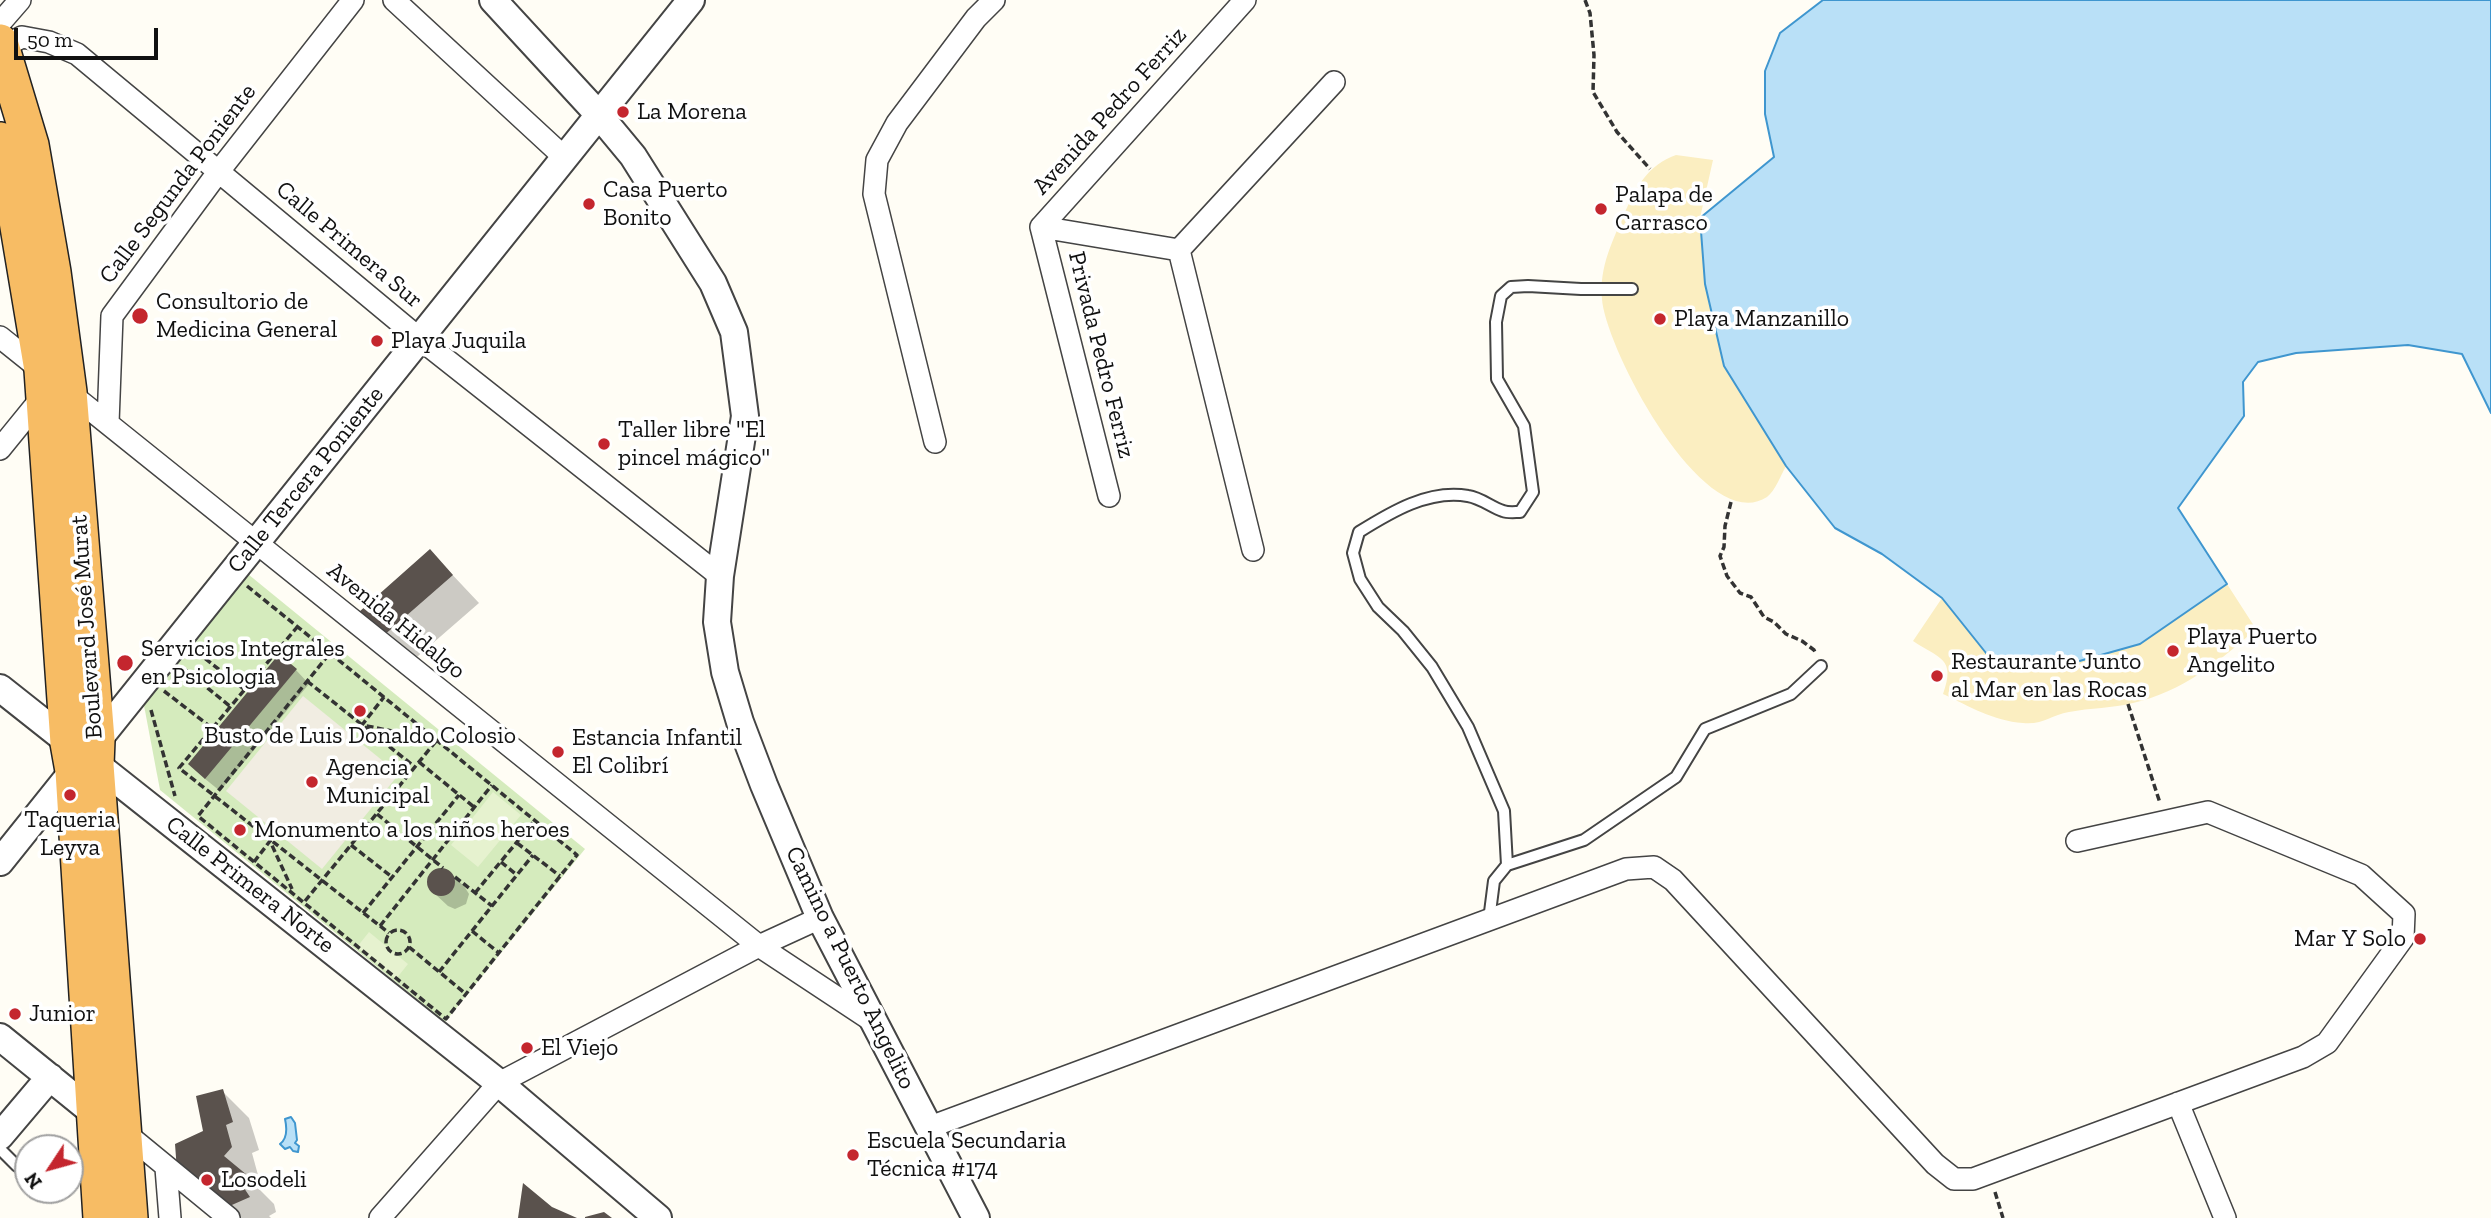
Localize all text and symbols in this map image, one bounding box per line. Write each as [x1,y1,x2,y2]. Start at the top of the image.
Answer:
scale bar [18,14,161,58]
street label: Avenida Pedro Ferriz [1027,21,1193,201]
text: 50 m [27,27,73,52]
street label: Calle Segunda Poniente [94,79,262,289]
place label: La Morena [637,98,747,126]
marker: La Morena [615,104,631,120]
street label: Calle Primera Sur [270,175,428,315]
place label: Casa Puerto Bonito [603,176,727,232]
place label: Palapa de Carrasco [1615,181,1713,237]
marker: Casa Puerto Bonito [581,196,597,212]
marker: Palapa de Carrasco [1593,201,1609,217]
street label: Privada Pedro Ferriz [1061,249,1141,461]
place label: Consultorio de Medicina General [156,288,337,344]
place label: Playa Manzanillo [1674,305,1849,333]
marker: Consultorio de Medicina General [130,306,150,326]
marker: Playa Manzanillo [1652,311,1668,327]
place label: Playa Juquila [391,327,526,355]
marker: Playa Juquila [369,333,385,349]
street label: Calle Tercera Poniente [222,381,390,579]
place label: Taller libre "El pincel mágico" [618,416,770,472]
marker: Taller libre "El pincel mágico" [596,436,612,452]
street label: Boulevard José Murat [65,514,109,740]
street label: Avenida Hidalgo [321,556,471,686]
place label: Playa Puerto Angelito [2187,623,2317,679]
place label: Servicios Integrales en Psicologia [141,635,345,691]
marker: Playa Puerto Angelito [2165,643,2181,659]
place label: Restaurante Junto al Mar en las Rocas [1951,648,2147,704]
marker: Servicios Integrales en Psicologia [115,653,135,673]
marker: Restaurante Junto al Mar en las Rocas [1929,668,1945,684]
marker: Busto de Luis Donaldo Colosio [352,703,368,719]
place label: Busto de Luis Donaldo Colosio [204,722,516,750]
place label: Estancia Infantil El Colibrí [572,724,742,780]
marker: Estancia Infantil El Colibrí [550,744,566,760]
place label: Agencia Municipal [326,754,430,810]
marker: Agencia Municipal [304,774,320,790]
marker: Taqueria Leyva [62,787,78,803]
place label: Taqueria Leyva [24,806,116,862]
street label: Calle Primera Norte [160,810,340,960]
place label: Monumento a los niños heroes [254,816,570,844]
marker: Monumento a los niños heroes [232,822,248,838]
street label: Camino a Puerto Angelito [779,842,921,1094]
place label: Mar Y Solo [2294,925,2406,953]
marker: Mar Y Solo [2412,931,2428,947]
place label: Junior [29,1000,96,1028]
marker: Junior [7,1006,23,1022]
place label: El Viejo [541,1034,618,1062]
marker: El Viejo [519,1040,535,1056]
place label: Escuela Secundaria Técnica #174 [867,1127,1066,1183]
north arrow [14,1134,84,1204]
marker: Escuela Secundaria Técnica #174 [845,1147,861,1163]
place label: Losodeli [221,1166,307,1194]
text: N [20,1168,47,1193]
marker: Losodeli [199,1172,215,1188]

